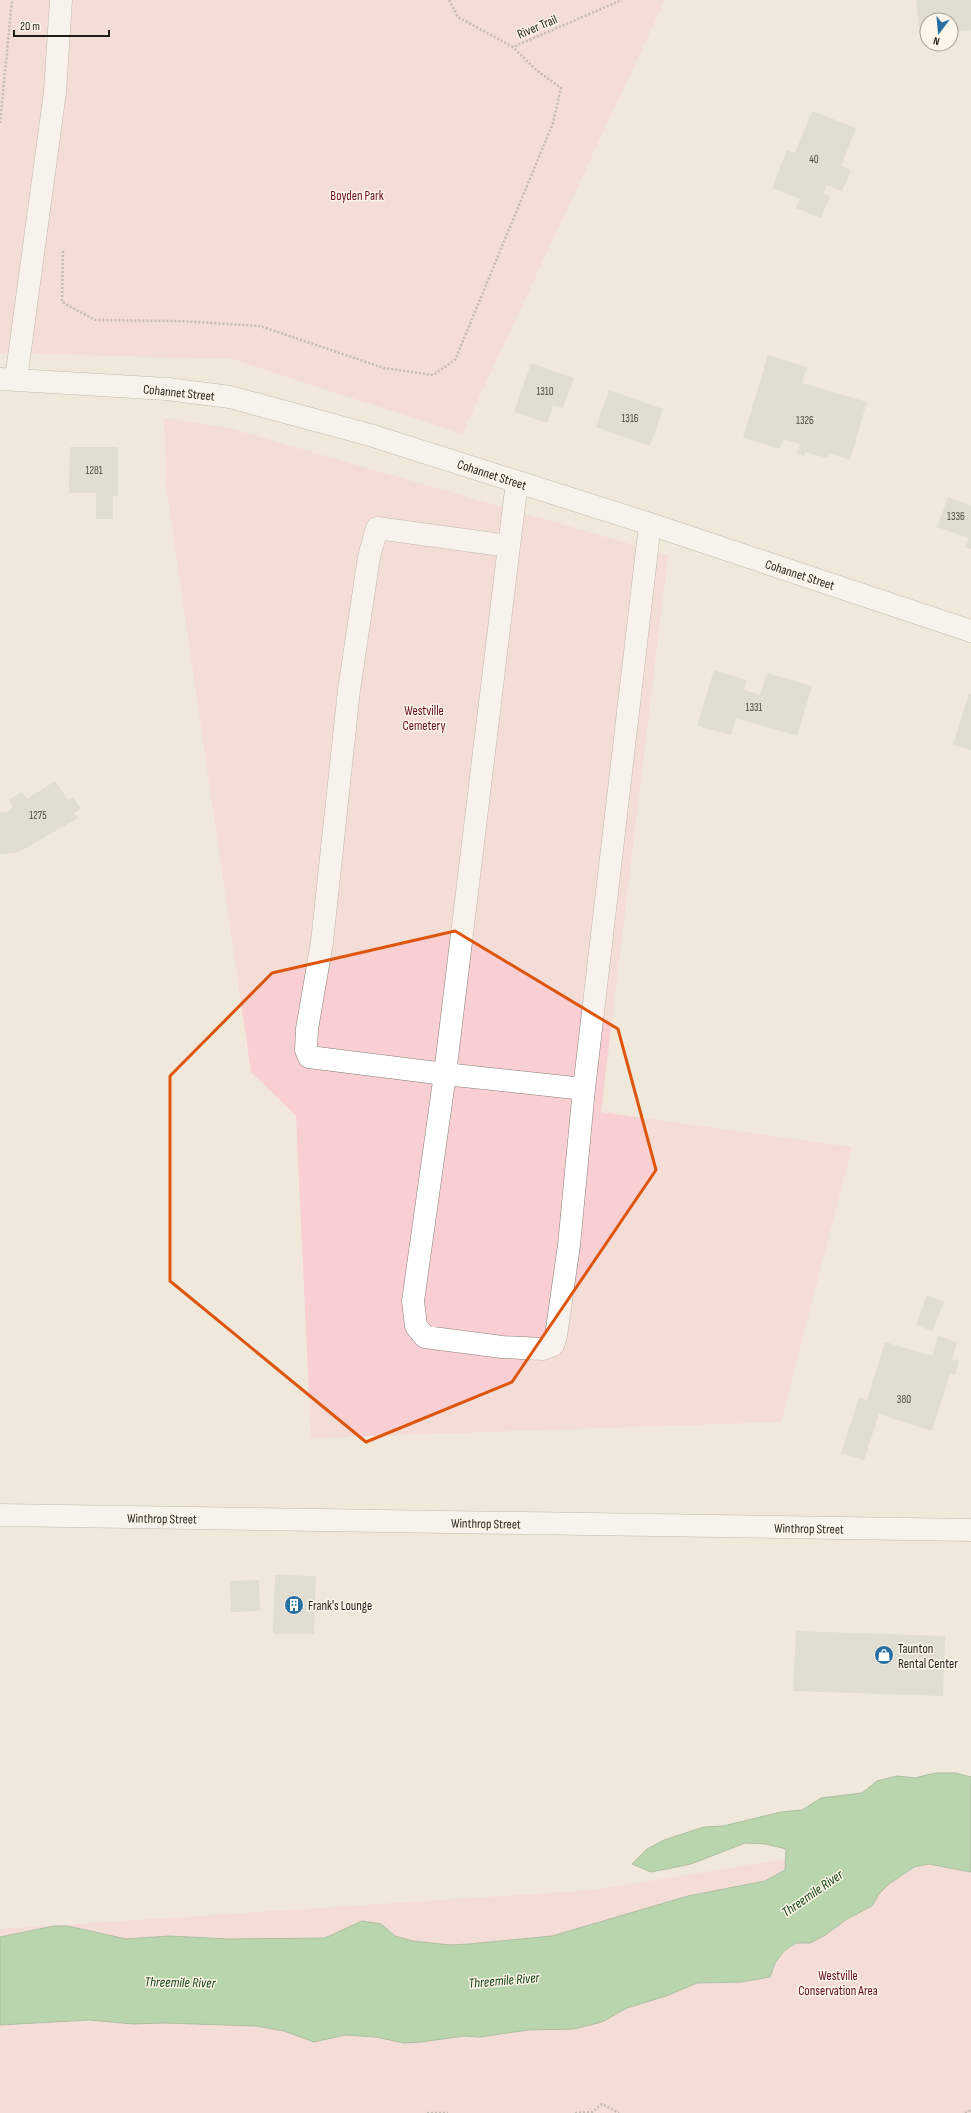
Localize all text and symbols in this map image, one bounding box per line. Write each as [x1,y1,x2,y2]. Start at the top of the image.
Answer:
street label: River Trail [515,11,560,43]
scale bar [14,12,109,38]
north arrow [919,12,959,52]
text: 20 m [20,19,40,34]
text: N [932,34,941,48]
house number: 40 [809,153,819,166]
park label: Boyden Park [330,188,384,204]
street label: Cohannet Street [142,381,216,405]
house number: 1310 [536,385,554,398]
house number: 1316 [621,412,639,425]
house number: 1326 [796,414,814,427]
street label: Cohannet Street [455,456,528,494]
house number: 1281 [85,464,103,477]
house number: 1336 [947,510,965,523]
street label: Cohannet Street [763,556,836,594]
house number: 1331 [746,701,763,714]
park label: Westville Cemetery [403,703,445,734]
house number: 1275 [29,809,47,822]
house number: 380 [897,1393,911,1406]
street label: Winthrop Street [127,1510,197,1528]
street label: Winthrop Street [451,1515,521,1533]
street label: Winthrop Street [774,1520,844,1538]
building icon: Frank's Lounge [283,1594,305,1616]
place label: Frank's Lounge [308,1598,372,1614]
place label: Taunton Rental Center [898,1641,958,1672]
shop icon: Taunton Rental Center [873,1644,895,1666]
water label: Threemile River [778,1865,847,1921]
park label: Westville Conservation Area [798,1968,878,1999]
water label: Threemile River [468,1969,541,1992]
water label: Threemile River [144,1973,217,1992]

